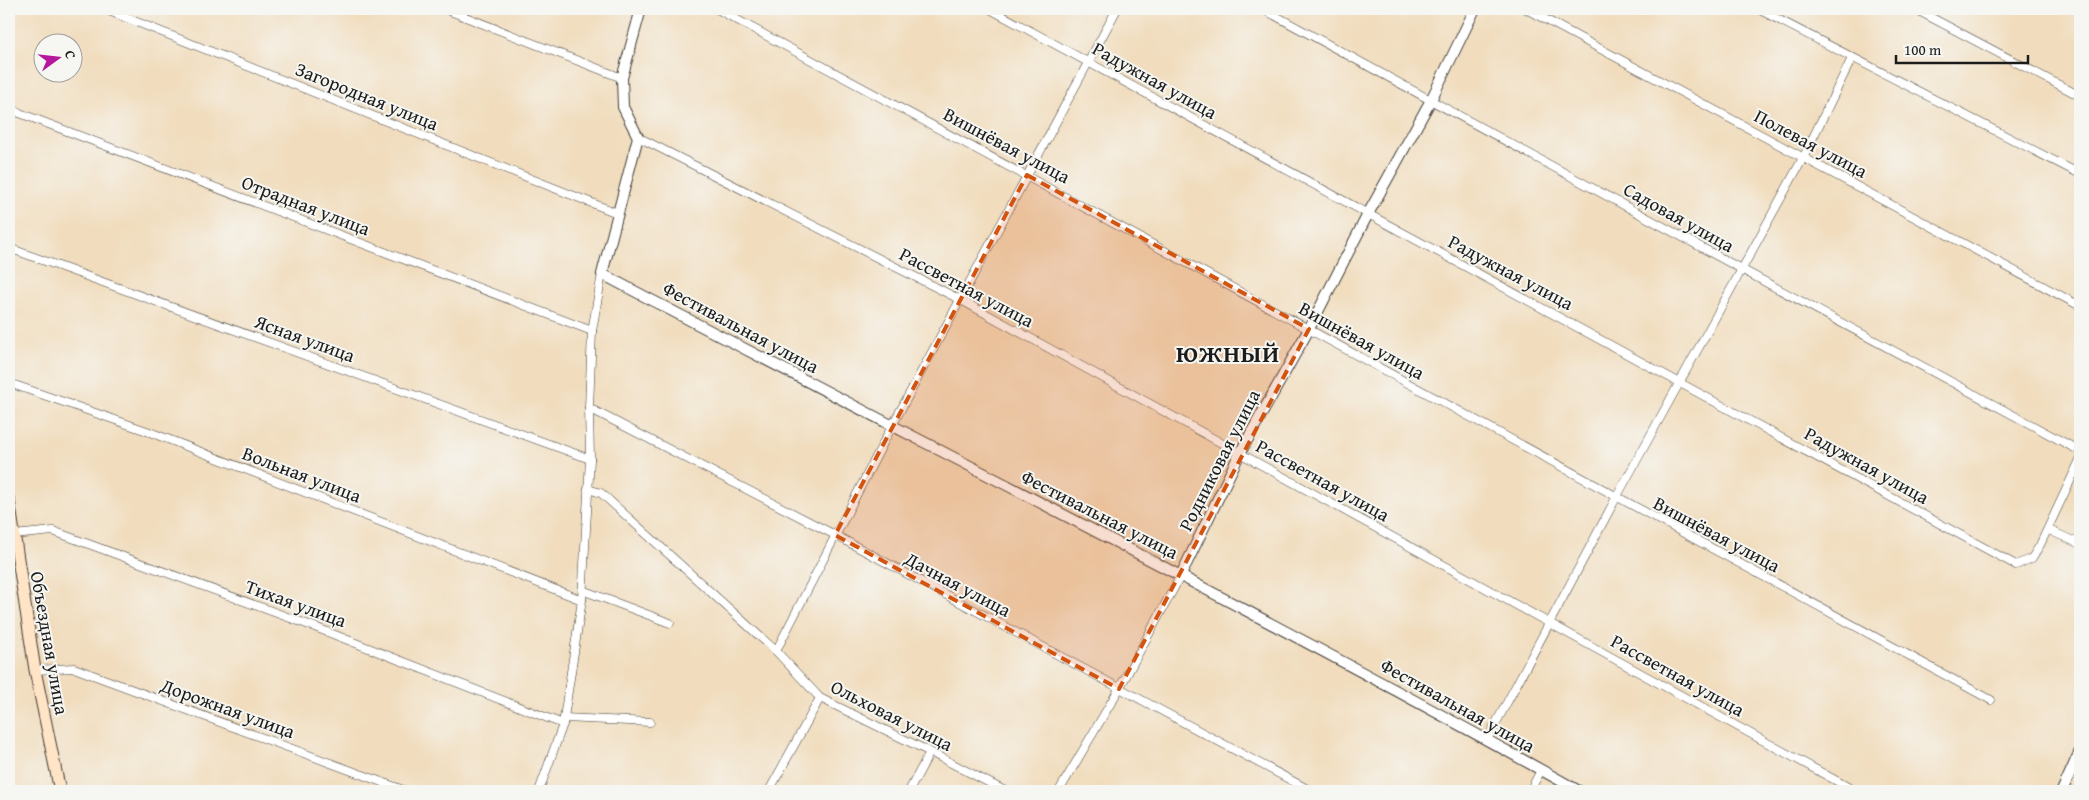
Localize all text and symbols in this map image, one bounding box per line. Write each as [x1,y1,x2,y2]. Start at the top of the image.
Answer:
north arrow [32,32,82,82]
scale bar [1896,32,2029,64]
street label: Радужная улица [1088,34,1222,126]
text: 100 m [1904,39,1942,60]
text: С [60,48,81,61]
street label: Загородная улица [291,55,443,137]
street label: Вишнёвая улица [939,100,1075,190]
street label: Полевая улица [1749,101,1873,185]
street label: Отрадная улица [238,168,374,242]
street label: Садовая улица [1619,175,1739,259]
street label: Радужная улица [1443,227,1579,317]
street label: Рассветная улица [895,240,1039,334]
street label: Фестивальная улица [658,274,824,380]
street label: Вишнёвая улица [1294,294,1430,386]
street label: Ясная улица [250,307,359,369]
district label: ЮЖНЫЙ [1176,336,1280,371]
street label: Родниковая улица [1171,384,1267,536]
street label: Радужная улица [1800,419,1934,511]
street label: Рассветная улица [1251,432,1395,528]
street label: Вольная улица [239,439,365,509]
street label: Фестивальная улица [1017,462,1183,566]
street label: Вишнёвая улица [1649,489,1785,579]
street label: Дачная улица [899,544,1016,624]
street label: Объездная улица [24,569,76,717]
street label: Тихая улица [242,572,350,634]
street label: Рассветная улица [1606,627,1750,723]
street label: Фестивальная улица [1376,651,1540,759]
street label: Дорожная улица [156,670,299,745]
street label: Ольховая улица [826,672,958,758]

